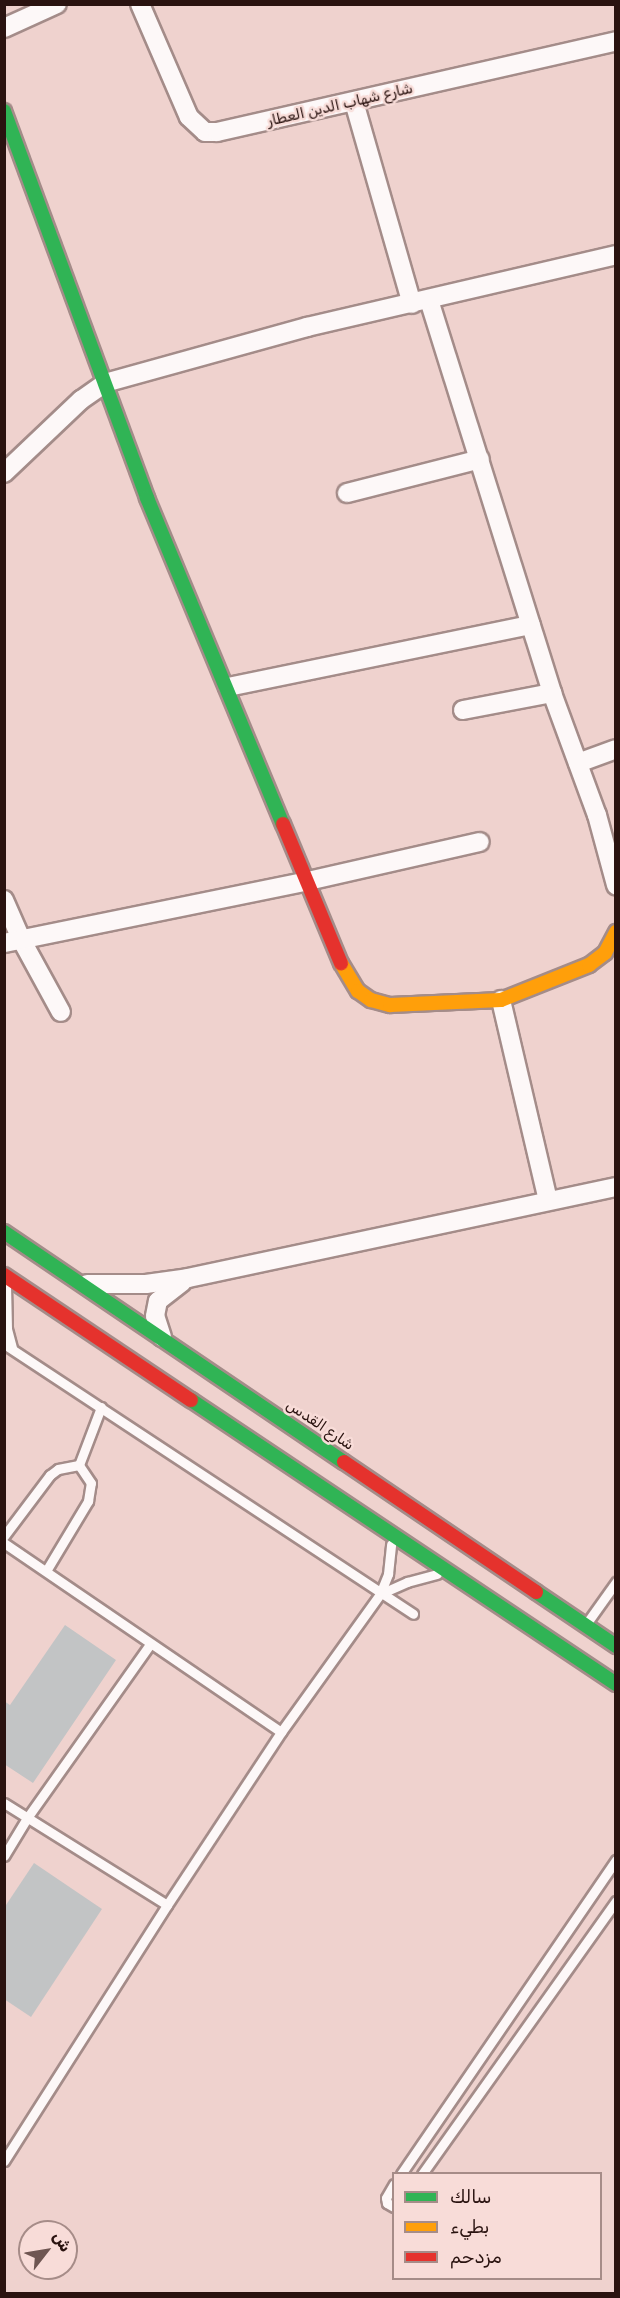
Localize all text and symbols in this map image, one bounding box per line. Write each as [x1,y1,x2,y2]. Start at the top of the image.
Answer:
street label: شارع شهاب الدين العطار [265,79,415,131]
street label: شارع القدس [283,1396,357,1454]
legend [392,2172,602,2280]
text: سالك [450,2186,491,2208]
text: بطيء [450,2216,489,2238]
north arrow [18,2220,78,2280]
text: ش [49,2228,76,2255]
text: مزدحم [450,2246,502,2268]

